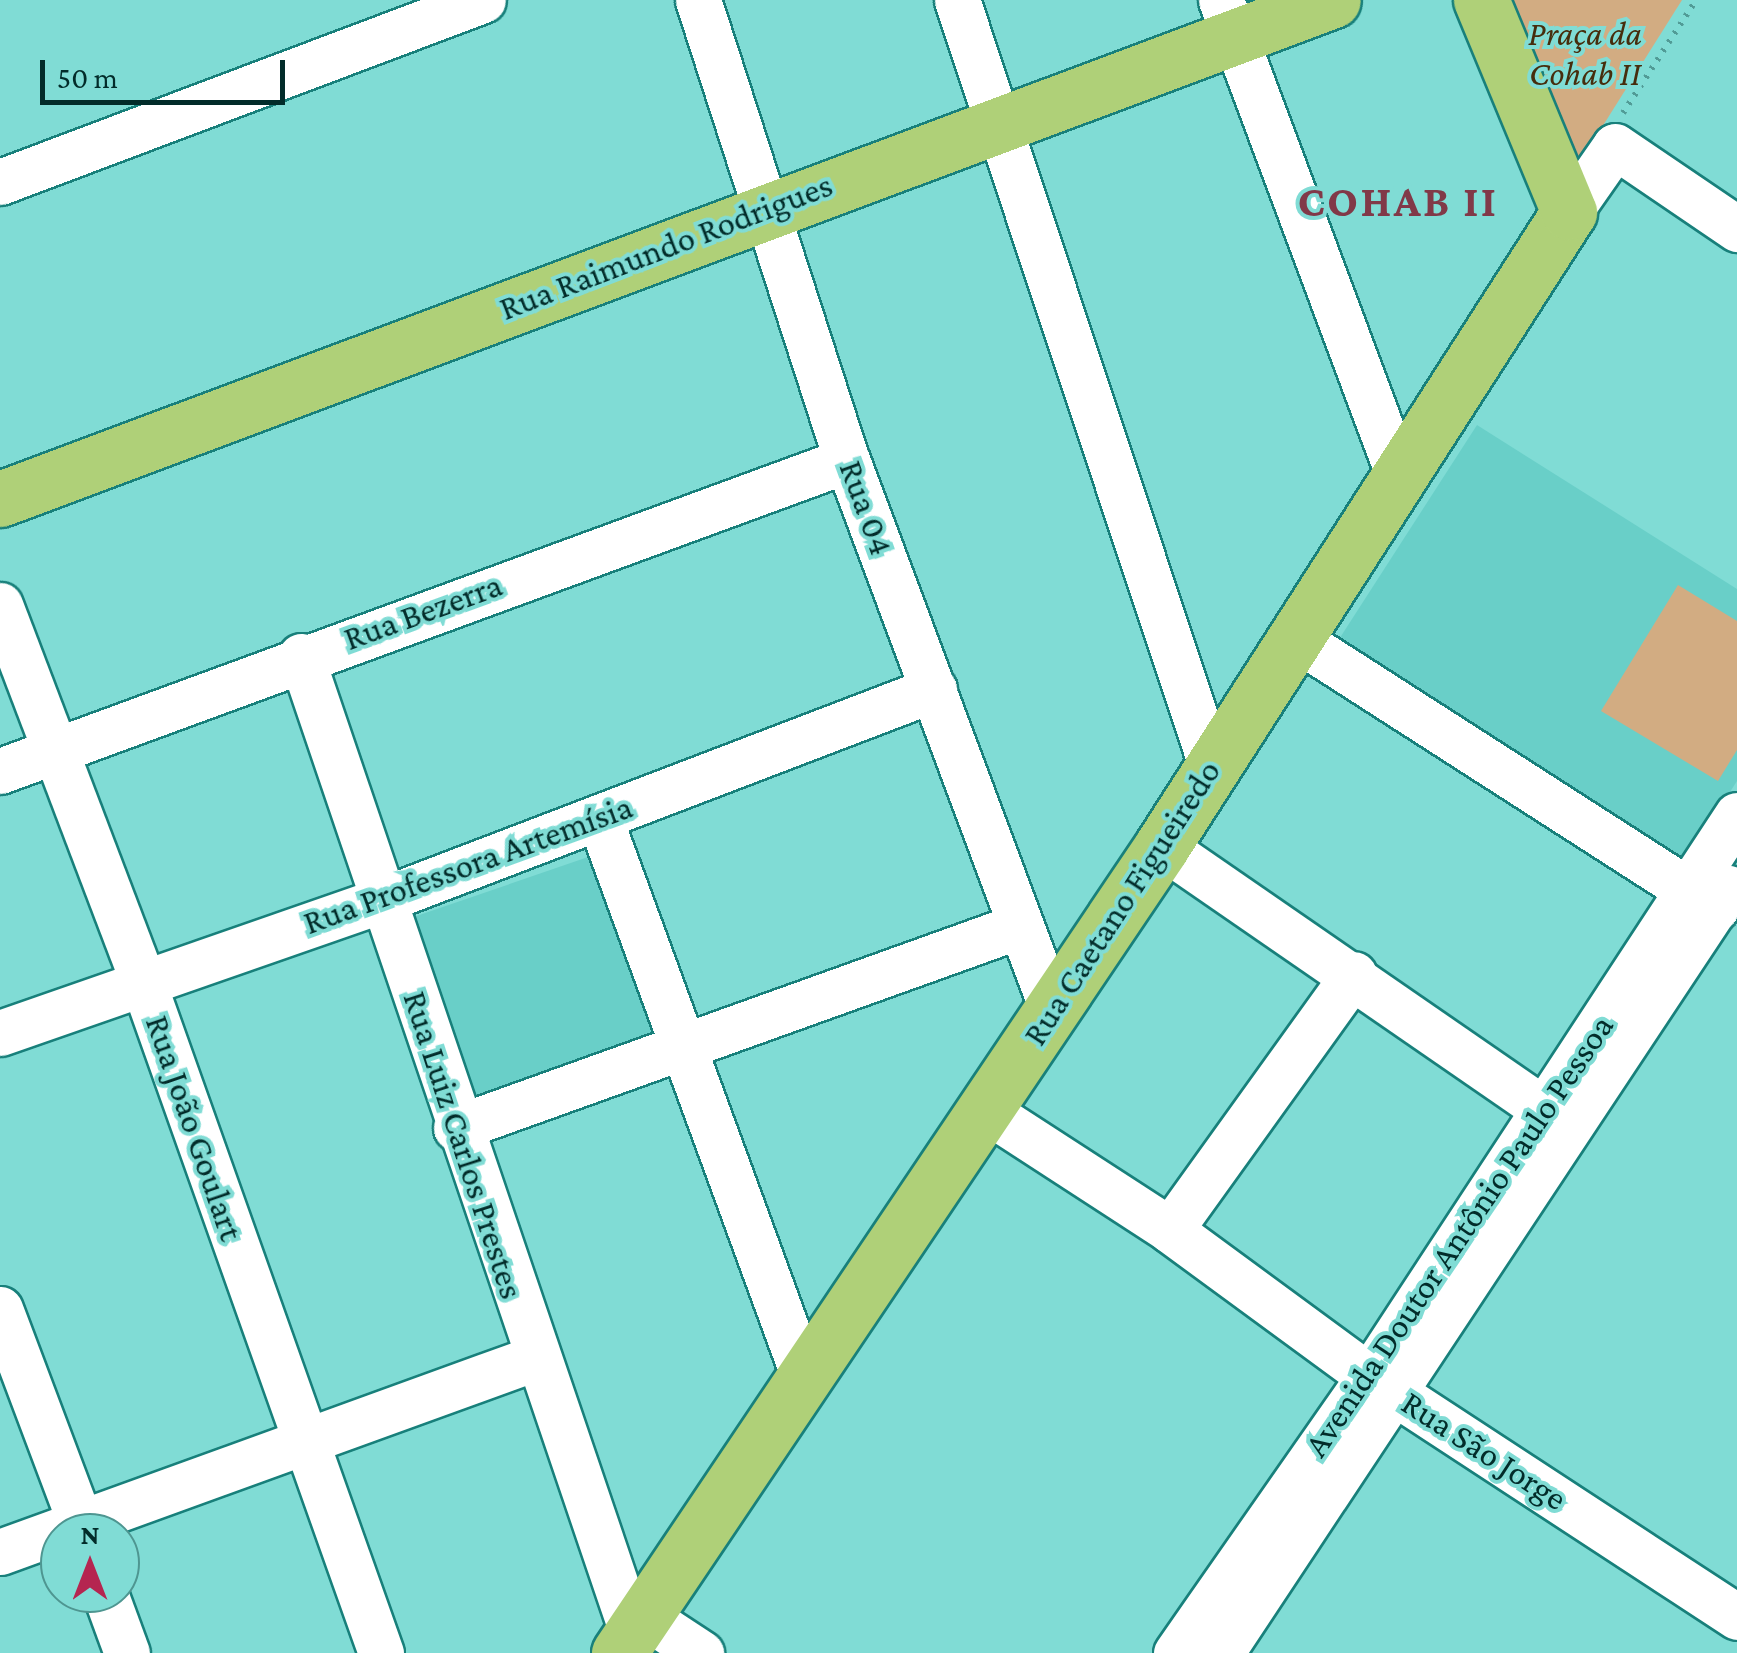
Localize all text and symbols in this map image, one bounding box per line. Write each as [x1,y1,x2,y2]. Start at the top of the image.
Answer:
park label: Praça da Cohab II [1528,13,1642,95]
scale bar [45,40,290,102]
text: 50 m [57,61,118,94]
street label: Rua Raimundo Rodrigues [493,164,839,330]
district label: COHAB II [1297,175,1499,229]
street label: Rua 04 [830,455,902,561]
street label: Rua Bezerra [338,564,508,660]
street label: Rua Caetano Figueiredo [1014,752,1230,1054]
street label: Rua Professora Artemísia [298,786,638,944]
street label: Rua Luiz Carlos Prestes [393,986,533,1304]
street label: Avenida Doutor Antônio Paulo Pessoa [1295,1007,1623,1465]
street label: Rua João Goulart [136,1010,252,1246]
street label: Rua São Jorge [1394,1382,1574,1520]
north arrow [40,1513,140,1613]
text: N [80,1519,100,1550]

